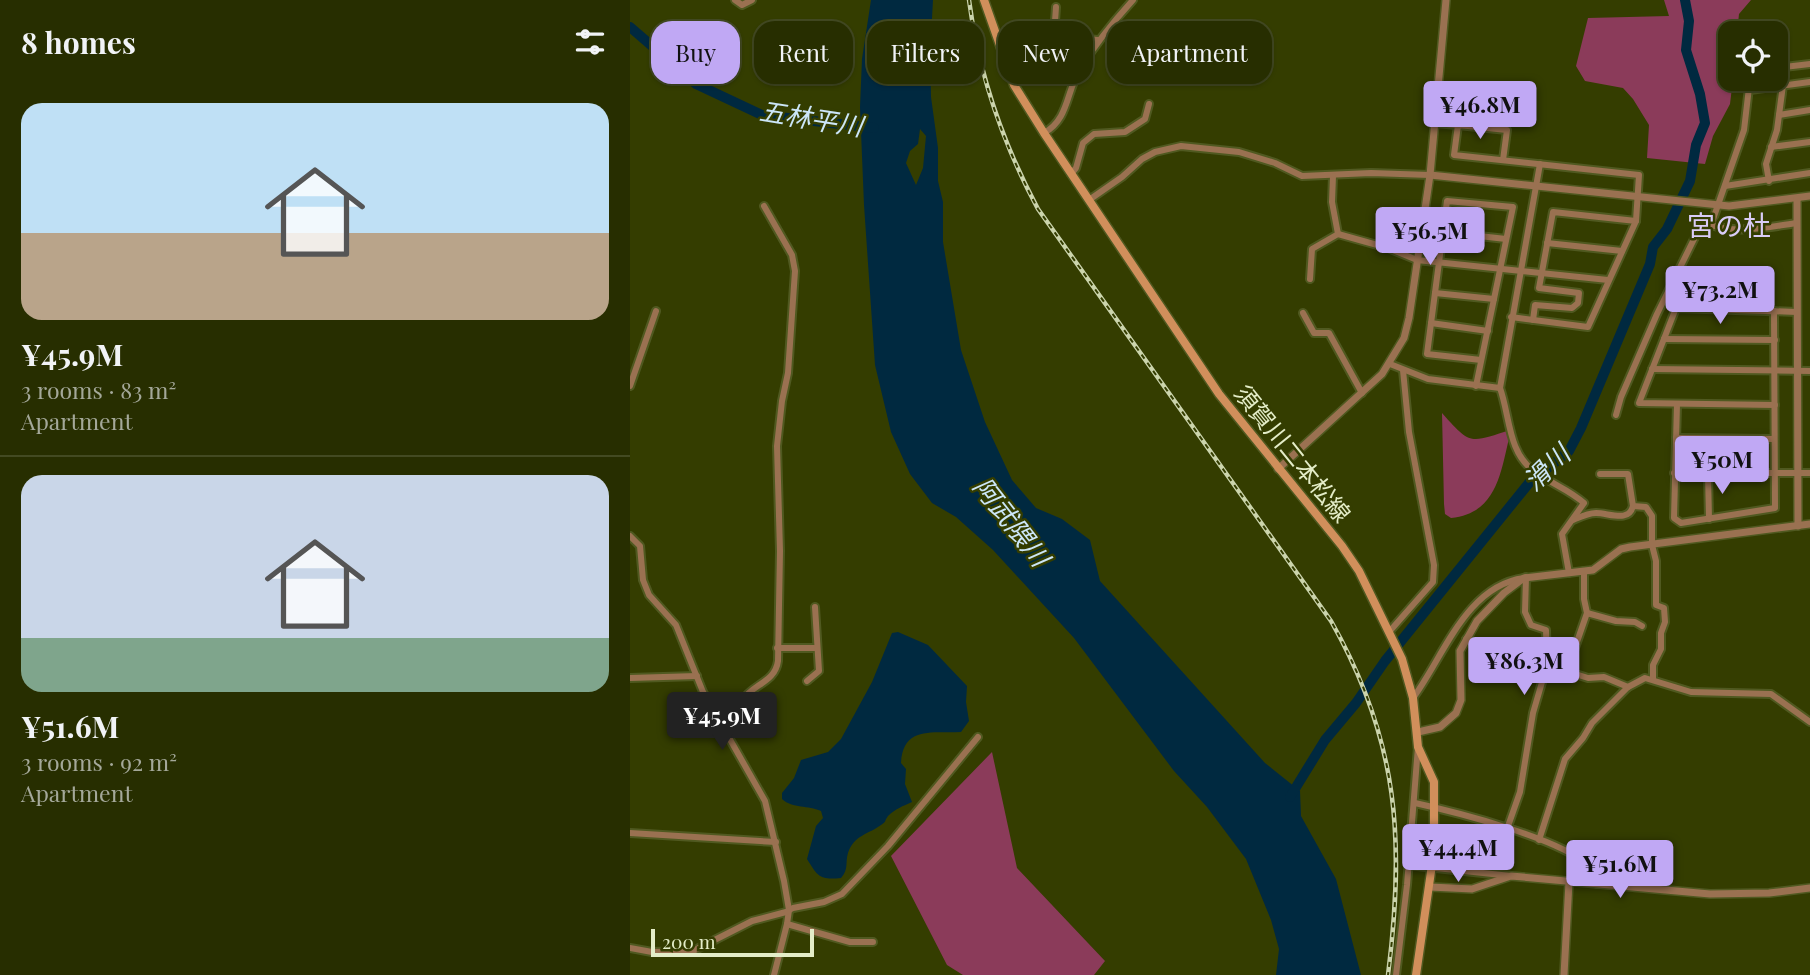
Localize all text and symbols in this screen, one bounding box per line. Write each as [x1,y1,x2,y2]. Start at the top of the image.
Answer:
chip: Buy [651,21,740,84]
chip: Rent [754,21,853,84]
chip: Filters [867,21,984,84]
chip: New [998,21,1093,84]
chip: Apartment [1107,21,1272,84]
map controls [1718,21,1788,91]
button: locate [1718,21,1788,91]
text: 8 homes [21,22,136,62]
icon: filters [571,23,609,61]
pin: ¥46.8M [1423,82,1537,141]
text: ¥46.8M [1439,88,1521,119]
water label: 五林平川 [757,92,868,143]
icon: home [252,149,378,275]
district label: 宮の杜 [1687,206,1771,243]
pin: ¥56.5M [1373,208,1487,267]
text: ¥56.5M [1392,214,1468,245]
pin: ¥73.2M [1663,266,1777,326]
text: ¥73.2M [1682,273,1758,304]
text: ¥45.9M [21,334,123,374]
text: 3 rooms · 83 m² [21,374,176,405]
street label: 須賀川二本松線 [1228,377,1359,528]
text: Apartment [21,405,133,436]
water label: 滑川 [1515,434,1579,498]
pin: ¥50M [1681,436,1763,496]
text: ¥50M [1691,443,1753,474]
water label: 阿武隈川 [966,469,1060,575]
icon: home [252,521,378,647]
pin: ¥86.3M [1467,638,1581,697]
text: ¥86.3M [1484,644,1564,675]
pin: ¥45.9M [665,692,779,752]
text: ¥45.9M [683,699,761,730]
text: ¥51.6M [21,706,119,746]
text: 3 rooms · 92 m² [21,746,177,777]
text: Apartment [21,777,133,808]
pin: ¥44.4M [1401,824,1515,884]
text: ¥44.4M [1418,831,1498,862]
pin: ¥51.6M [1563,841,1677,900]
text: ¥51.6M [1582,847,1658,878]
scale bar [651,926,814,958]
text: 200 m [662,928,716,954]

